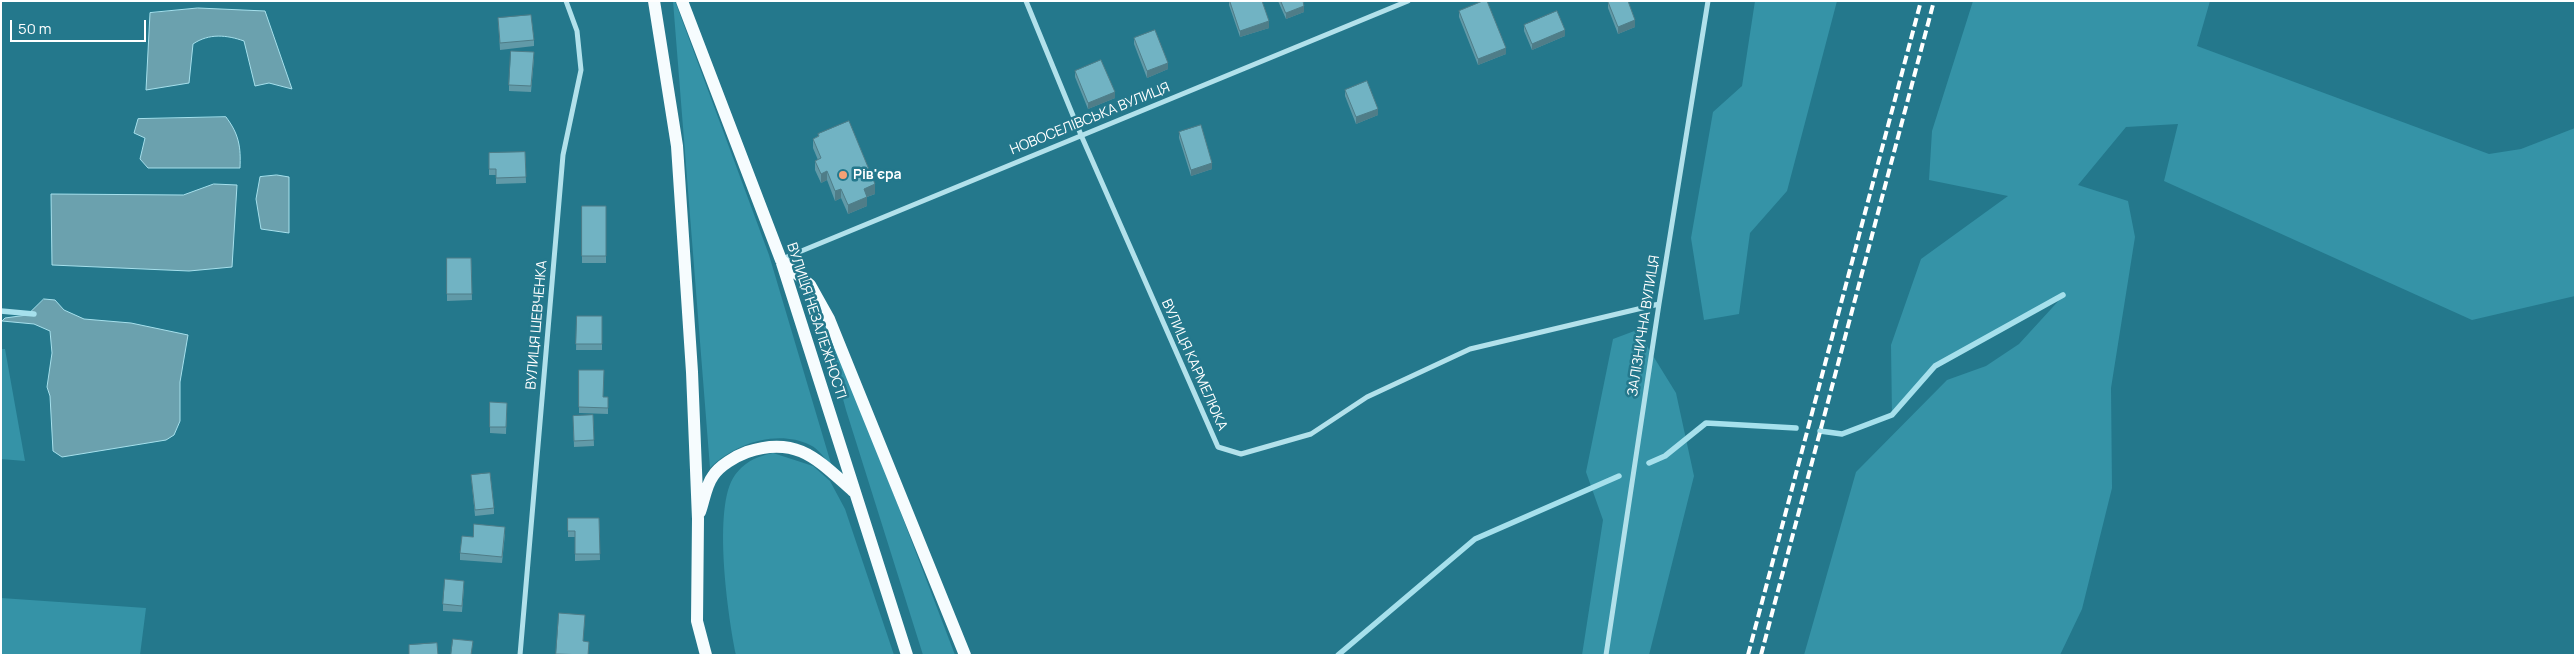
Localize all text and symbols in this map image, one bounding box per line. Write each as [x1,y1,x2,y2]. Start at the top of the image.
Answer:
scale bar [12,10,149,42]
text: 50 m [18,18,52,39]
street label: НОВОСЕЛІВСЬКА ВУЛИЦЯ [1008,79,1172,159]
place label: Рів'єра [853,167,902,183]
marker: Рів'єра [837,169,849,181]
street label: ВУЛИЦЯ НЕЗАЛЕЖНОСТІ [783,241,849,401]
street label: ЗАЛІЗНИЧНА ВУЛИЦЯ [1625,254,1663,398]
street label: ВУЛИЦЯ ШЕВЧЕНКА [523,260,551,390]
street label: ВУЛИЦЯ КАРМЕЛЮКА [1157,297,1231,433]

